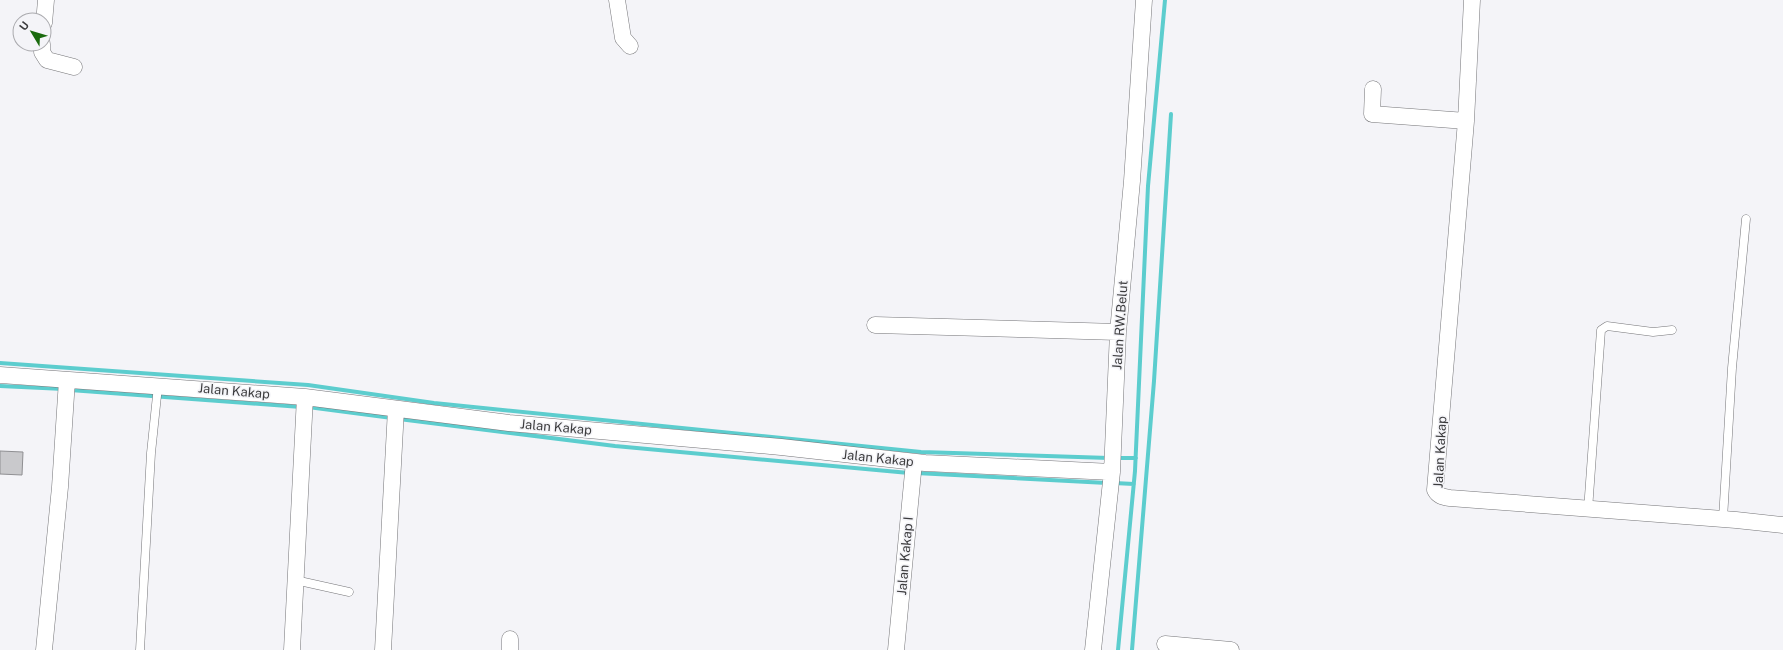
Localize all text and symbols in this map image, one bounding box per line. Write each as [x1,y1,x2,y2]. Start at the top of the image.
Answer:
north arrow [12,12,52,52]
text: U [17,19,31,33]
street label: Jalan RW.Belut [1109,280,1131,370]
street label: Jalan Kakap [197,380,271,402]
street label: Jalan Kakap [1431,415,1449,488]
street label: Jalan Kakap [519,416,593,438]
street label: Jalan Kakap [841,447,915,469]
street label: Jalan Kakap I [894,516,916,596]

